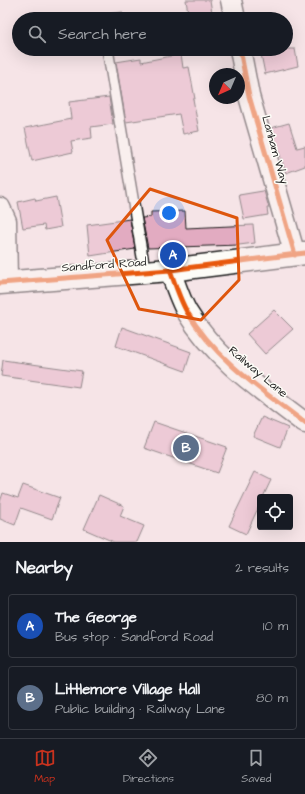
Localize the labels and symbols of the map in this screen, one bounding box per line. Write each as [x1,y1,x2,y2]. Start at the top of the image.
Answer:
north arrow [209,68,245,104]
street label: Lanham Way [256,114,293,187]
your location [159,203,179,223]
pin: A [160,240,186,270]
street label: Sandford Road [61,254,147,276]
street label: Railway Lane [224,342,292,403]
pin: B [173,433,199,463]

